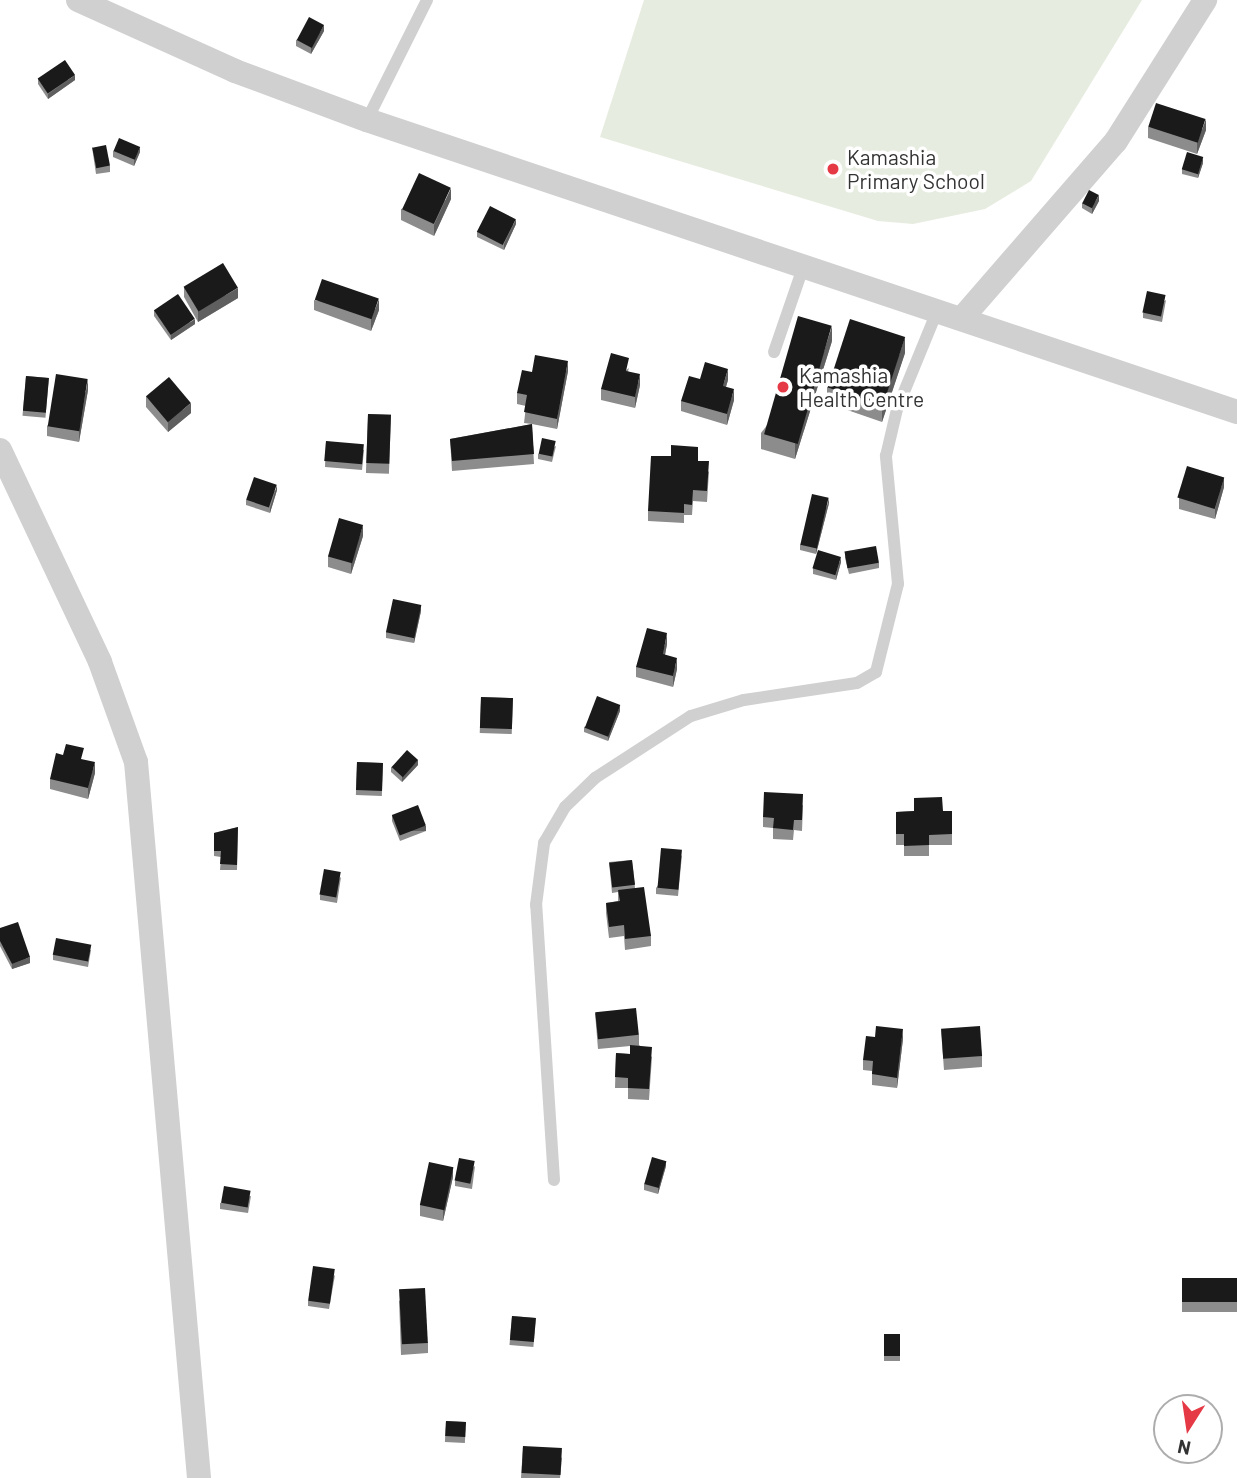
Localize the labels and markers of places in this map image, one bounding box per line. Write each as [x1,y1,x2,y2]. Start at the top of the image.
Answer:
place label: Kamashia Primary School [847,144,985,194]
marker: Kamashia Primary School [825,161,841,177]
place label: Kamashia Health Centre [799,362,924,412]
marker: Kamashia Health Centre [773,377,793,397]

